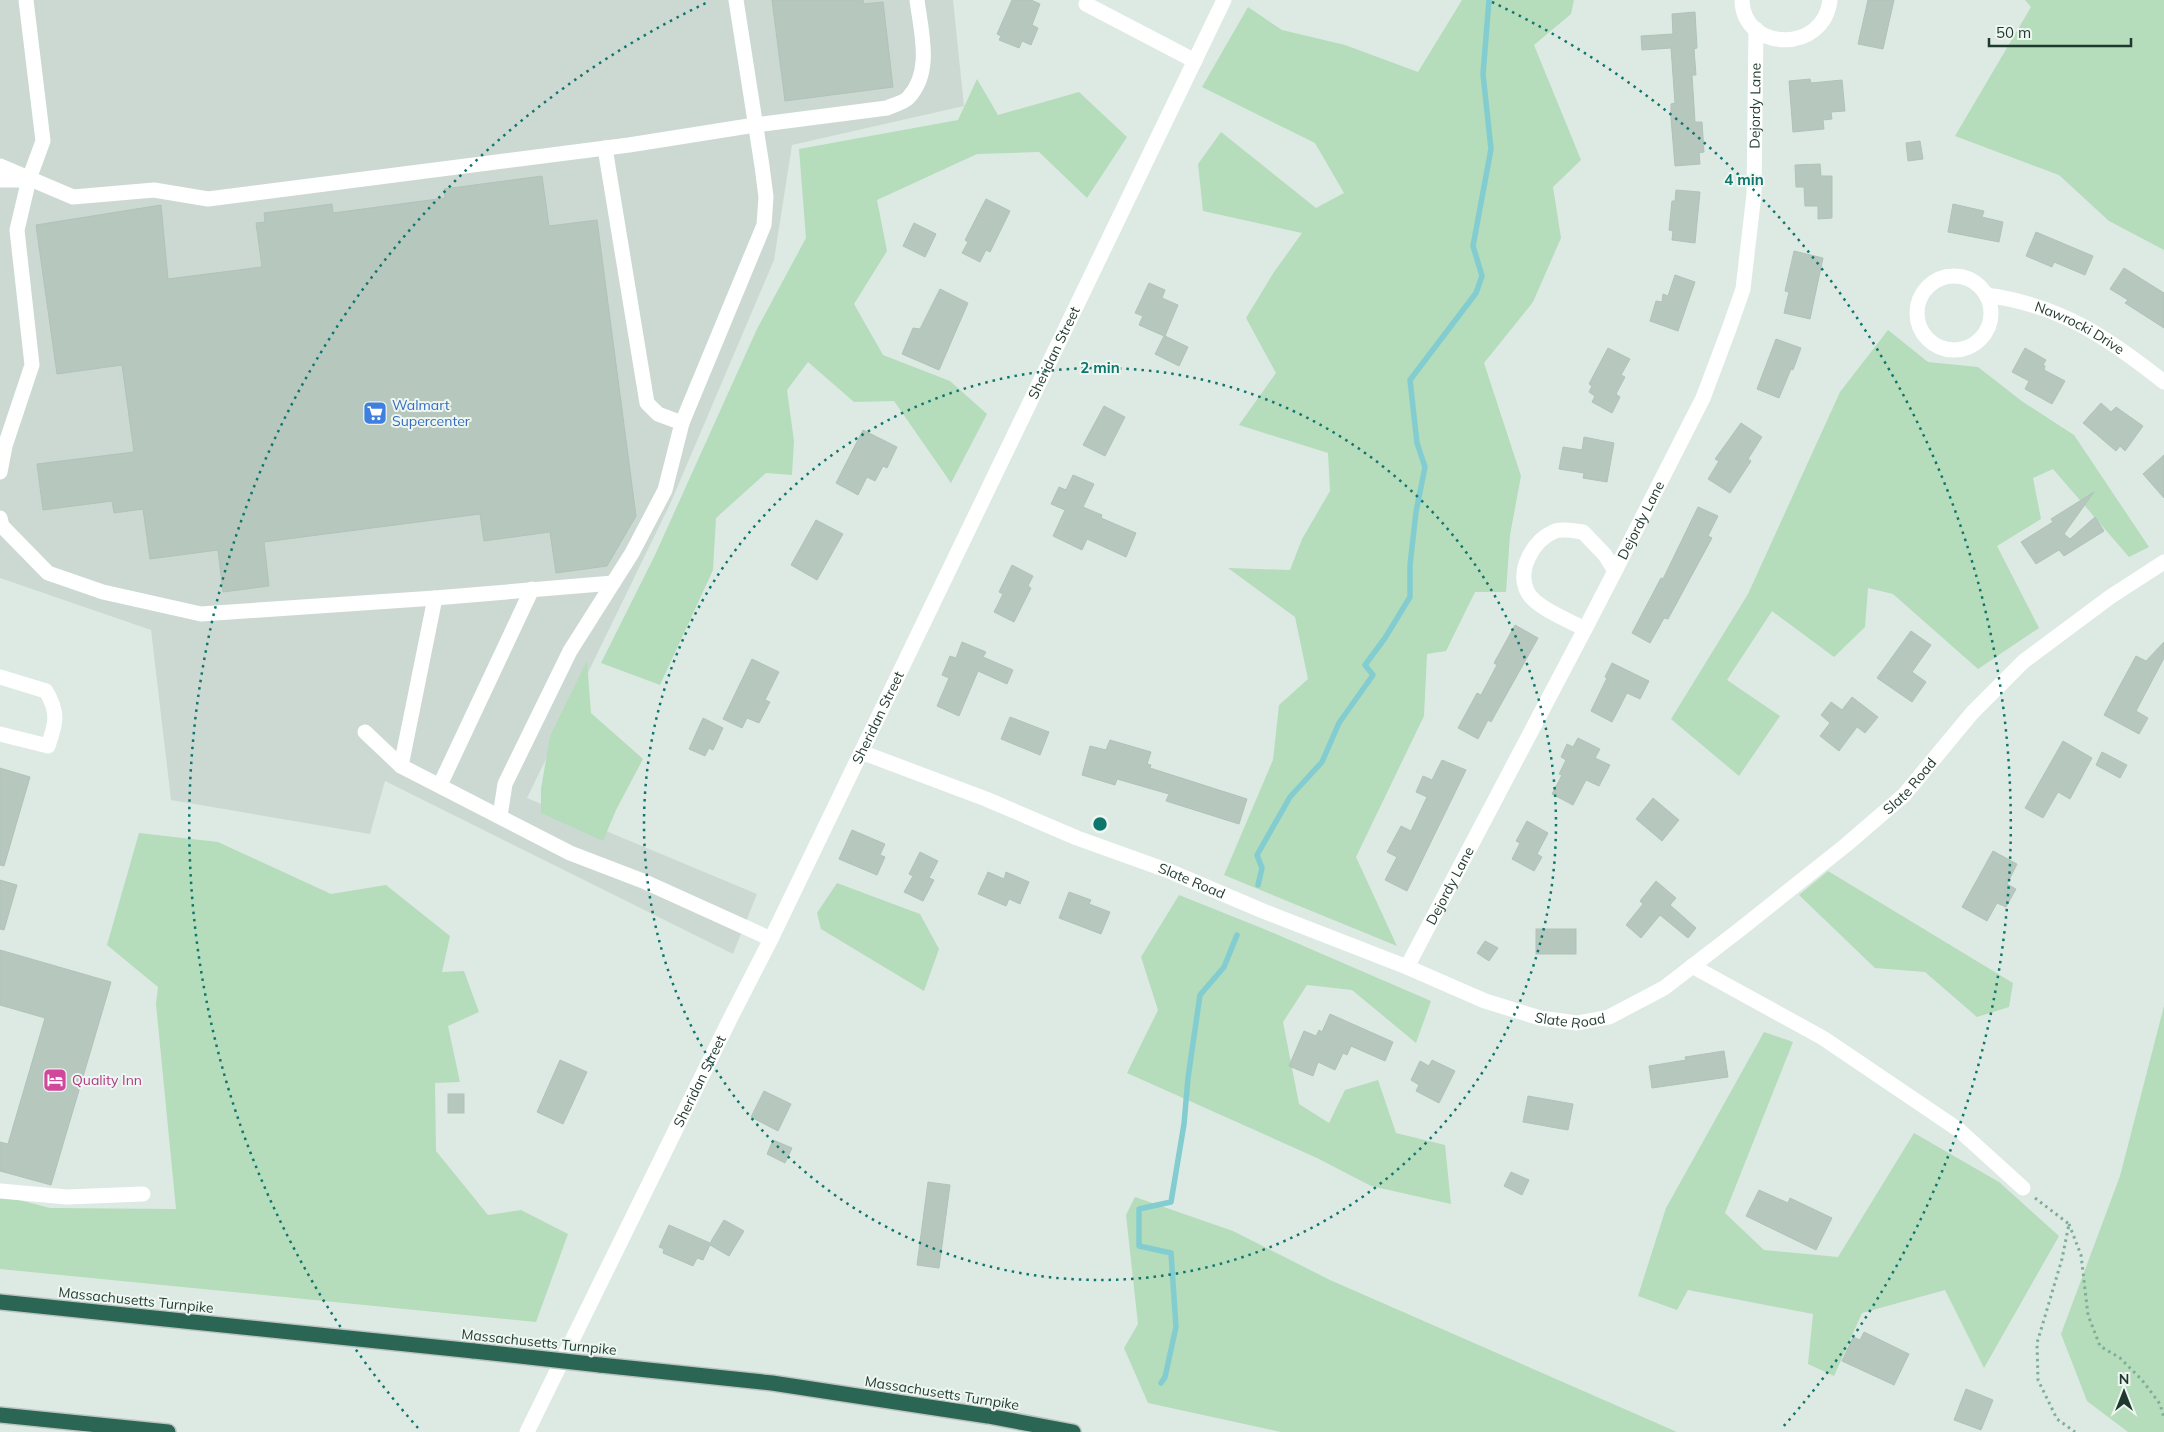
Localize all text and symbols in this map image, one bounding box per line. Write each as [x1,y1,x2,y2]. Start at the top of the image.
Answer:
scale bar [1989,15,2132,47]
text: 50 m [1996,23,2031,42]
street label: Dejordy Lane [1746,63,1765,149]
text: 4 min [1724,170,1764,189]
street label: Nawrocki Drive [2032,297,2128,358]
street label: Sheridan Street [1024,304,1084,402]
text: 2 min [1080,358,1120,377]
place label: Walmart Supercenter [392,396,471,430]
supermarket icon: Walmart Supercenter [362,400,388,426]
street label: Dejordy Lane [1613,478,1668,562]
street label: Sheridan Street [848,668,908,767]
street label: Slate Road [1879,754,1940,818]
centre of rings [1091,815,1109,833]
street label: Dejordy Lane [1422,843,1478,928]
street label: Slate Road [1156,859,1228,903]
street label: Slate Road [1532,1008,1607,1032]
street label: Sheridan Street [669,1032,730,1130]
hotel icon: Quality Inn [42,1067,68,1093]
place label: Quality Inn [72,1071,142,1089]
street label: Massachusetts Turnpike [58,1283,214,1317]
street label: Massachusetts Turnpike [461,1325,617,1359]
north arrow [2099,1367,2149,1417]
text: N [2119,1370,2129,1388]
street label: Massachusetts Turnpike [864,1372,1020,1414]

